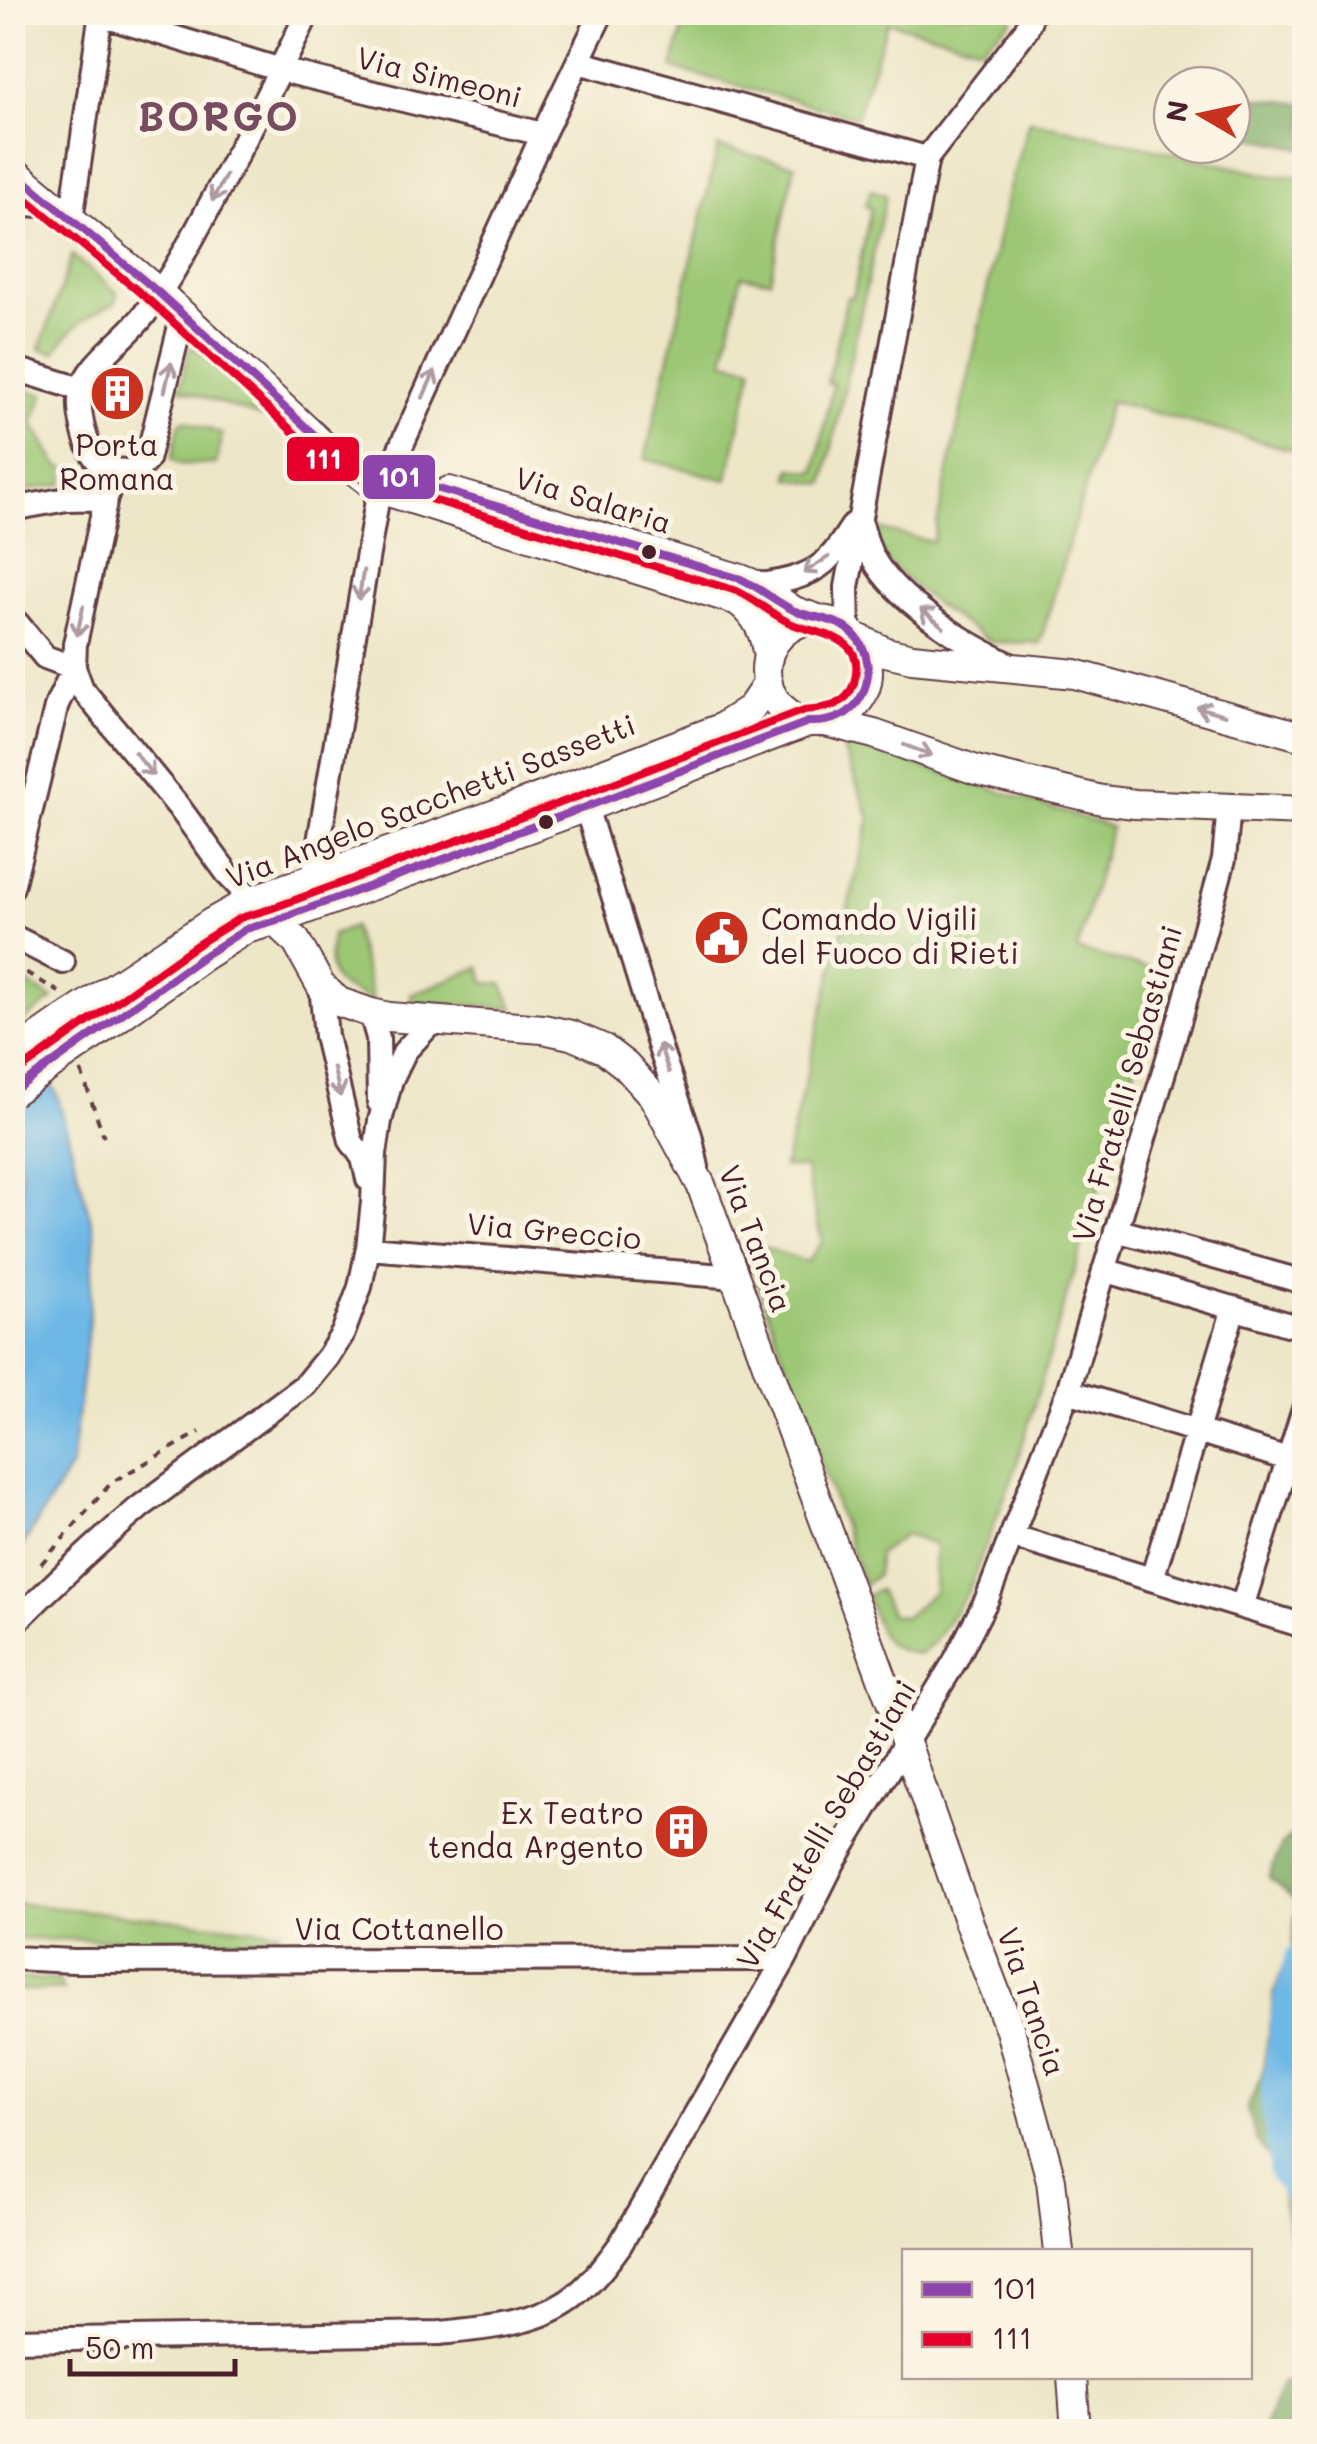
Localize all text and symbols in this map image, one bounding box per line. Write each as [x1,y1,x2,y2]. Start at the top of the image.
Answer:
street label: Via Simeoni [353,36,526,116]
north arrow [1152,65,1252,165]
district label: BORGO [138,89,300,141]
text: N [1157,98,1196,124]
one-way arrow [209,172,228,202]
one-way arrow [160,362,178,394]
building icon: Porta Romana [87,363,147,423]
one-way arrow [421,370,439,400]
place label: Porta Romana [60,424,174,498]
line badge: 111 [285,435,361,483]
text: 111 [304,440,342,476]
line badge: 101 [361,453,437,501]
street label: Via Salaria [511,456,677,542]
text: 101 [378,458,420,494]
unlabelled marker [639,542,659,562]
one-way arrow [803,555,831,576]
one-way arrow [351,568,370,601]
one-way arrow [69,604,88,636]
one-way arrow [920,607,946,629]
one-way arrow [1196,701,1227,719]
street label: Via Angelo Sacchetti Sassetti [220,703,641,897]
one-way arrow [902,742,933,760]
one-way arrow [133,751,155,777]
unlabelled marker [536,812,556,832]
place label: Comando Vigili del Fuoco di Rieti [761,898,1019,972]
public building icon: Comando Vigili del Fuoco di Rieti [692,907,752,967]
street label: Via Fratelli Sebastiani [1062,920,1190,1246]
one-way arrow [654,1044,672,1075]
one-way arrow [329,1065,347,1097]
street label: Via Tancia [711,1159,803,1317]
street label: Via Greccio [465,1202,643,1258]
street label: Via Fratelli Sebastiani [726,1672,924,1976]
place label: Ex Teatro tenda Argento [428,1792,643,1866]
building icon: Ex Teatro tenda Argento [652,1801,712,1861]
street label: Via Cottanello [294,1908,504,1948]
street label: Via Tancia [989,1922,1077,2081]
legend [902,2249,1252,2379]
text: 101 [992,2267,1037,2307]
scale bar [70,2314,235,2376]
text: 111 [992,2317,1032,2357]
text: 50 m [85,2327,155,2367]

